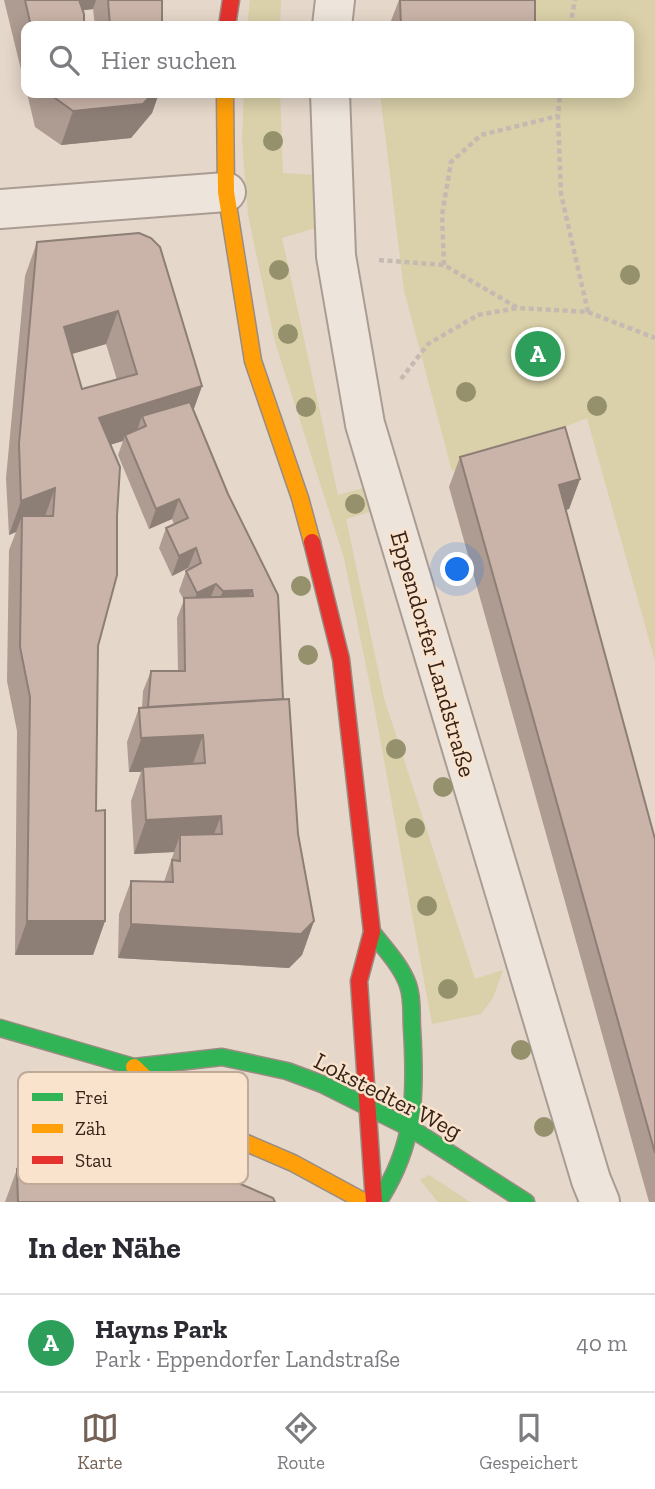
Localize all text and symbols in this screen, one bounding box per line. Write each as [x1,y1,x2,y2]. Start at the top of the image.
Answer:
search box [21,21,634,98]
icon: search [45,41,83,79]
text: Hier suchen [101,44,236,76]
pin: A [515,328,561,380]
street label: Eppendorfer Landstraße [384,527,483,780]
your location [440,552,474,586]
street label: Lokstedter Weg [309,1046,467,1145]
legend [18,1072,248,1184]
text: Frei [75,1086,108,1109]
text: Zäh [75,1117,106,1140]
text: Stau [75,1149,112,1172]
text: In der Nähe [28,1230,181,1266]
text: Hayns Park [95,1313,227,1345]
text: A [43,1329,59,1357]
text: 40 m [576,1329,627,1357]
text: Park · Eppendorfer Landstraße [95,1345,400,1373]
tab: Karte [77,1409,123,1474]
tab: Route [277,1409,325,1474]
tab: Gespeichert [479,1409,578,1474]

